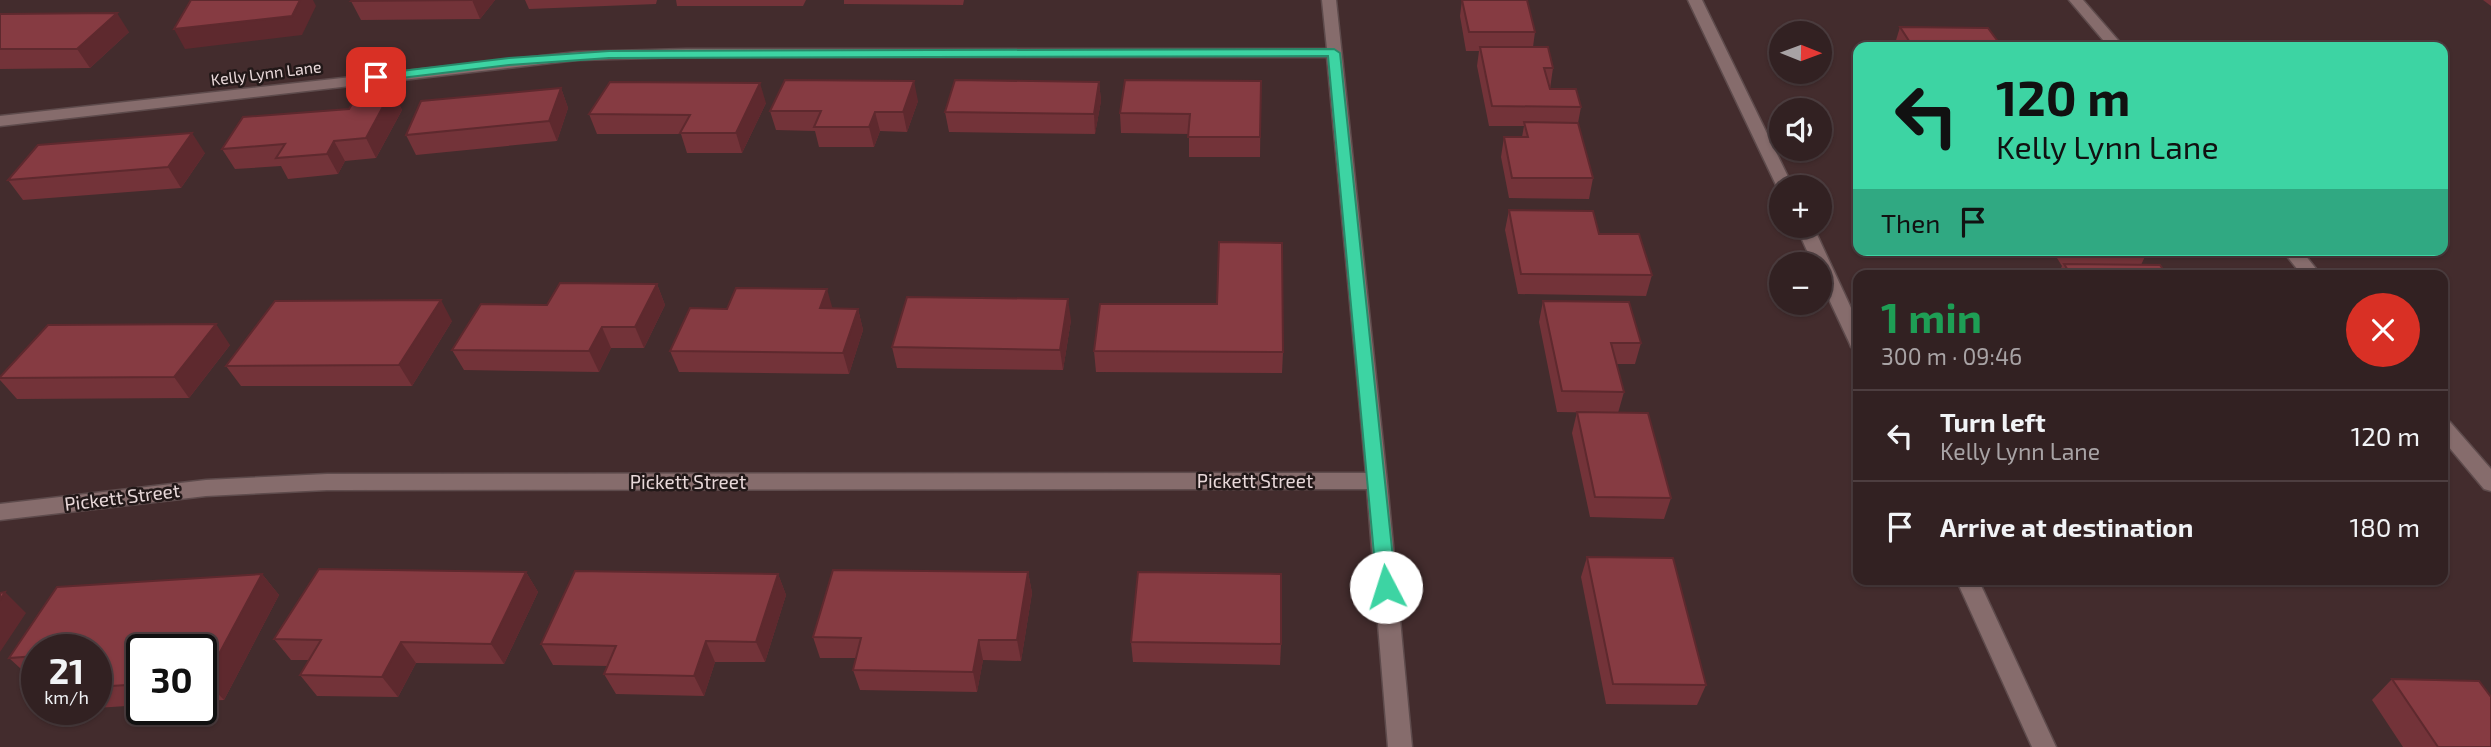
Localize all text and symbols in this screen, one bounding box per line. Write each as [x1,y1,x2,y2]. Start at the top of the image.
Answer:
north arrow [1769,21,1832,84]
map controls [1769,21,1832,315]
pin [346,47,406,107]
street label: Kelly Lynn Lane [210,56,322,89]
icon: arrive [357,58,395,96]
text: 120 m [1996,67,2130,126]
icon: left [1881,70,1972,161]
button: sound [1769,98,1832,161]
text: Kelly Lynn Lane [1996,127,2219,165]
button: + [1769,175,1832,238]
icon: arrive [1954,203,1992,241]
text: Then [1881,207,1940,238]
button: − [1769,252,1832,315]
text: 1 min [1881,291,1982,341]
button: close [2346,293,2420,367]
text: 300 m · 09:46 [1881,342,2022,370]
text: Turn left [1940,406,2046,437]
icon: left [1881,417,1919,455]
text: 120 m [2351,420,2420,451]
text: Kelly Lynn Lane [1940,437,2100,465]
street label: Pickett Street [1197,469,1313,492]
street label: Pickett Street [630,470,746,493]
street label: Pickett Street [63,478,181,515]
icon: arrive [1881,508,1919,546]
text: Arrive at destination [1940,511,2193,542]
text: 180 m [2350,511,2420,542]
position arrow [1349,550,1423,624]
speed limit sign: 30 [126,634,217,725]
text: 21 [49,649,84,691]
text: km/h [44,686,89,708]

